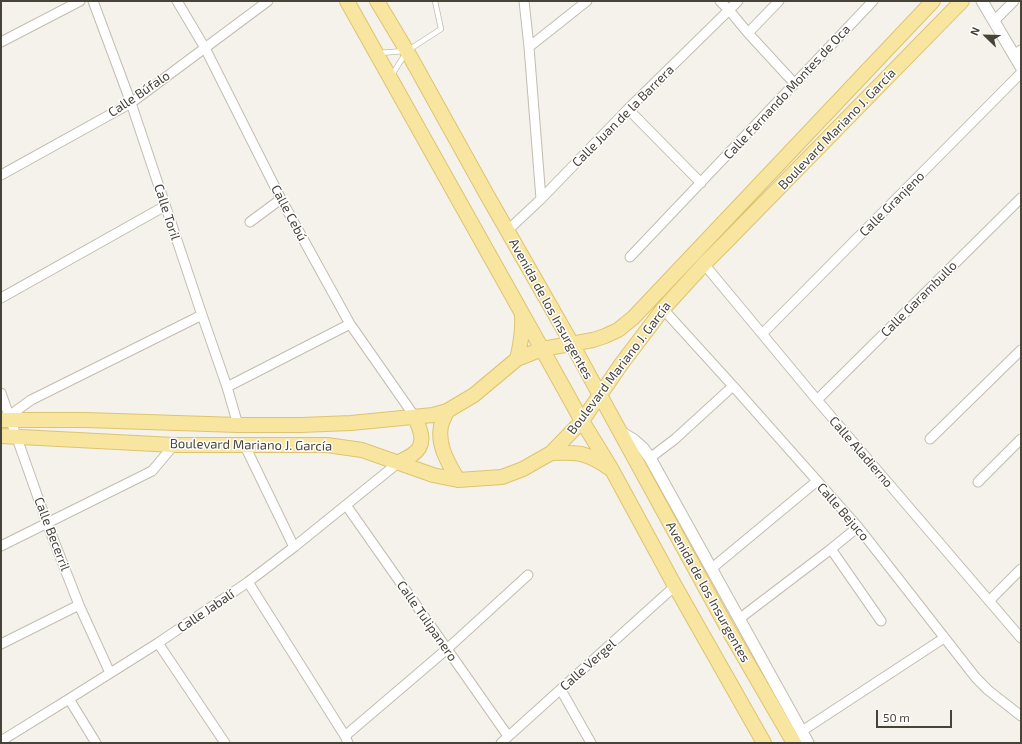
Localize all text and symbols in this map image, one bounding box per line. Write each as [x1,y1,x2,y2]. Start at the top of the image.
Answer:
north arrow [966,16,1006,56]
street label: Calle Fernando Montes de Oca [720,21,854,163]
text: N [967,25,982,37]
street label: Calle Juan de la Barrera [569,62,677,170]
street label: Boulevard Mariano J. García [775,65,899,193]
street label: Calle Búfalo [105,68,173,120]
street label: Calle Granjeno [856,168,928,240]
street label: Calle Toril [151,182,183,242]
street label: Calle Cebú [268,182,310,244]
street label: Avenida de los Insurgentes [506,236,596,382]
street label: Calle Garambullo [878,258,960,340]
street label: Boulevard Mariano J. García [564,298,674,438]
street label: Calle Aladierno [826,413,896,491]
street label: Boulevard Mariano J. García [170,436,332,454]
street label: Calle Bejuco [814,480,872,544]
street label: Calle Becerril [31,495,73,573]
street label: Avenida de los Insurgentes [663,519,753,665]
street label: Calle Tulipanero [393,578,461,664]
street label: Calle Jabalí [175,586,237,636]
street label: Calle Vergel [557,636,619,694]
scale bar [878,702,954,728]
text: 50 m [883,710,910,724]

